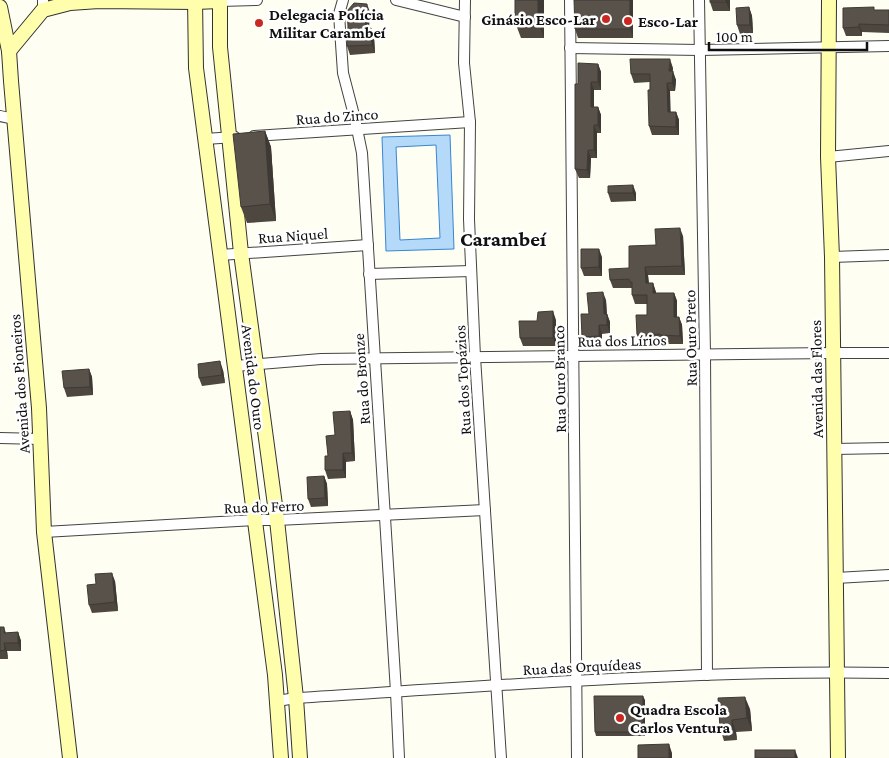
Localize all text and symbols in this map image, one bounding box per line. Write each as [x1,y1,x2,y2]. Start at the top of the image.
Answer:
place label: Delegacia Polícia Militar Carambeí [269,6,387,41]
place label: Ginásio Esco-Lar [481,11,597,28]
marker: Ginásio Esco-Lar [600,13,612,25]
place label: Esco-Lar [638,13,699,30]
marker: Esco-Lar [622,15,634,27]
marker: Delegacia Polícia Militar Carambeí [253,17,265,29]
scale bar [709,20,866,52]
text: 100 m [716,29,753,45]
street label: Rua do Zinco [295,105,379,128]
street label: Rua Niquel [257,225,329,247]
district label: Carambeí [460,227,547,251]
street label: Rua Ouro Preto [681,289,700,386]
street label: Avenida dos Pioneiros [6,314,33,454]
street label: Avenida das Flores [807,320,826,438]
street label: Avenida do Ouro [239,323,268,431]
street label: Rua dos Topázios [451,324,475,435]
street label: Rua Ouro Branco [550,325,569,433]
street label: Rua dos Lírios [577,331,667,350]
street label: Rua do Bronze [350,333,373,425]
street label: Rua do Ferro [224,497,305,516]
street label: Rua das Orquídeas [522,655,642,679]
place label: Quadra Escola Carlos Ventura [630,701,731,736]
marker: Quadra Escola Carlos Ventura [614,712,626,724]

